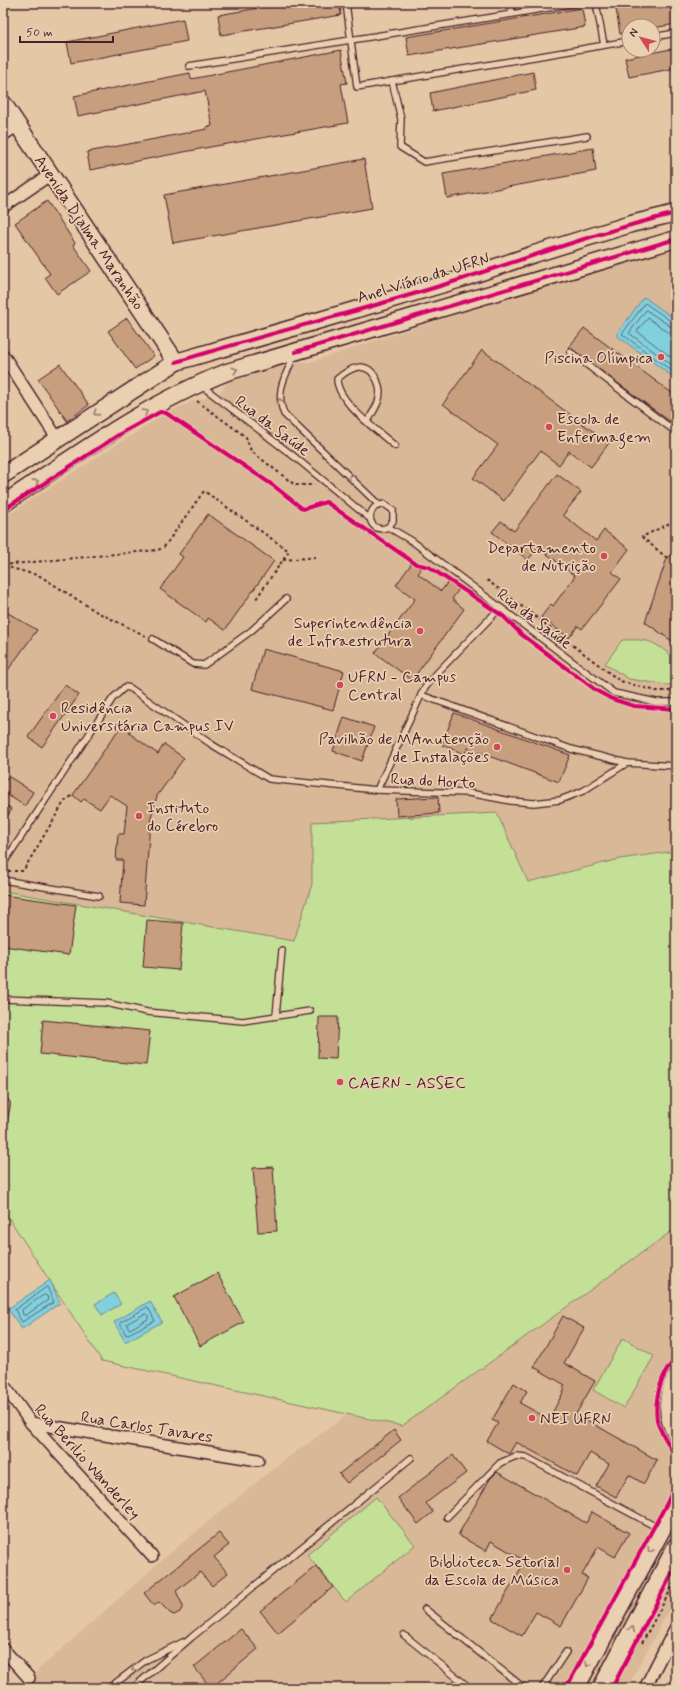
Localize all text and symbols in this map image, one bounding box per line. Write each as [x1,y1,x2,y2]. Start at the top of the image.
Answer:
scale bar [20,18,113,44]
north arrow [621,18,661,58]
text: 50 m [26,25,53,41]
text: N [626,26,642,40]
street label: Avenida Djalma Maranhão [29,151,149,314]
street label: Anel Viário da UFRN [355,248,493,309]
place label: Piscina Olímpica [545,348,653,369]
marker: Piscina Olímpica [656,352,666,362]
one-way arrow [231,366,238,374]
street label: Rua da Saúde [230,391,314,461]
one-way arrow [277,398,285,404]
one-way arrow [93,408,100,416]
place label: Escola de Enfermagem [557,409,651,449]
one-way arrow [141,410,148,417]
marker: Escola de Enfermagem [544,422,554,432]
one-way arrow [348,474,356,482]
one-way arrow [31,480,38,487]
place label: Departamento de Nutrição [487,538,596,577]
marker: Departamento de Nutrição [599,551,609,561]
street label: Rua da Saúde [492,584,576,654]
place label: Superintendência de Infraestrutura [288,613,412,652]
marker: Superintendência de Infraestrutura [415,626,425,636]
place label: UFRN - Campus Central [348,667,456,706]
marker: UFRN - Campus Central [335,680,345,690]
place label: Residência Universitária Campus IV [61,698,234,737]
marker: Residência Universitária Campus IV [48,711,58,721]
place label: Pavilhão de MAnutenção de Instalações [319,729,489,768]
marker: Pavilhão de MAnutenção de Instalações [492,742,502,752]
street label: Rua do Horto [390,769,476,794]
place label: Instituto do Cérebro [147,798,219,837]
marker: Instituto do Cérebro [134,811,144,821]
place label: CAERN - ASSEC [348,1073,465,1094]
marker: CAERN - ASSEC [335,1077,345,1087]
street label: Rua Berilio Wanderley [29,1400,144,1524]
street label: Rua Carlos Tavares [79,1407,214,1448]
place label: NEI UFRN [540,1409,612,1430]
marker: NEI UFRN [527,1413,537,1423]
one-way arrow [648,1546,655,1553]
place label: Biblioteca Setorial da Escola de Música [425,1552,559,1591]
marker: Biblioteca Setorial da Escola de Música [562,1565,572,1575]
one-way arrow [627,1625,635,1633]
one-way arrow [585,1660,593,1667]
one-way arrow [131,1664,138,1671]

